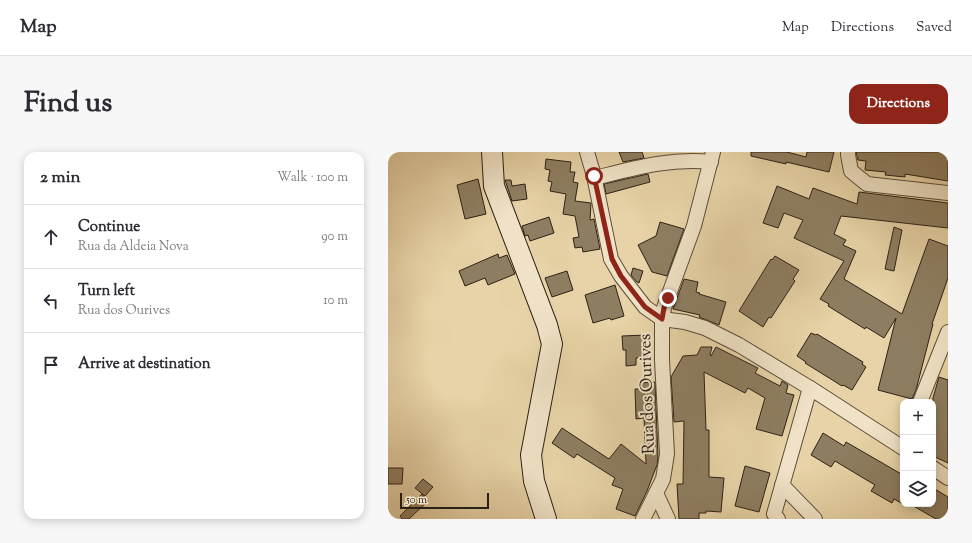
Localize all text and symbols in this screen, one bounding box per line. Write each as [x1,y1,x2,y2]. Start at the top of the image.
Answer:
text: Map [20,14,57,41]
text: Map [782,18,809,38]
text: Directions [831,18,894,38]
text: Saved [916,18,952,38]
text: Find us [24,84,112,124]
button: Directions [849,84,948,124]
text: 2 min [40,166,81,190]
route start [585,167,603,185]
text: Walk · 100 m [277,169,348,187]
text: Continue [78,217,140,238]
icon: ahead [40,226,62,248]
text: 90 m [321,228,348,246]
text: Rua da Aldeia Nova [78,238,189,256]
text: Turn left [78,281,135,302]
route end [659,289,677,307]
icon: left [40,290,62,312]
text: 10 m [323,292,348,310]
text: Rua dos Ourives [78,302,170,320]
street label: Rua dos Ourives [634,333,662,455]
icon: arrive [40,354,62,376]
text: Arrive at destination [78,354,211,375]
map controls [900,399,936,507]
button: + [900,399,936,435]
button: − [900,435,936,471]
button: layers [900,471,936,507]
scale bar [400,491,489,510]
text: 50 m [406,492,427,508]

